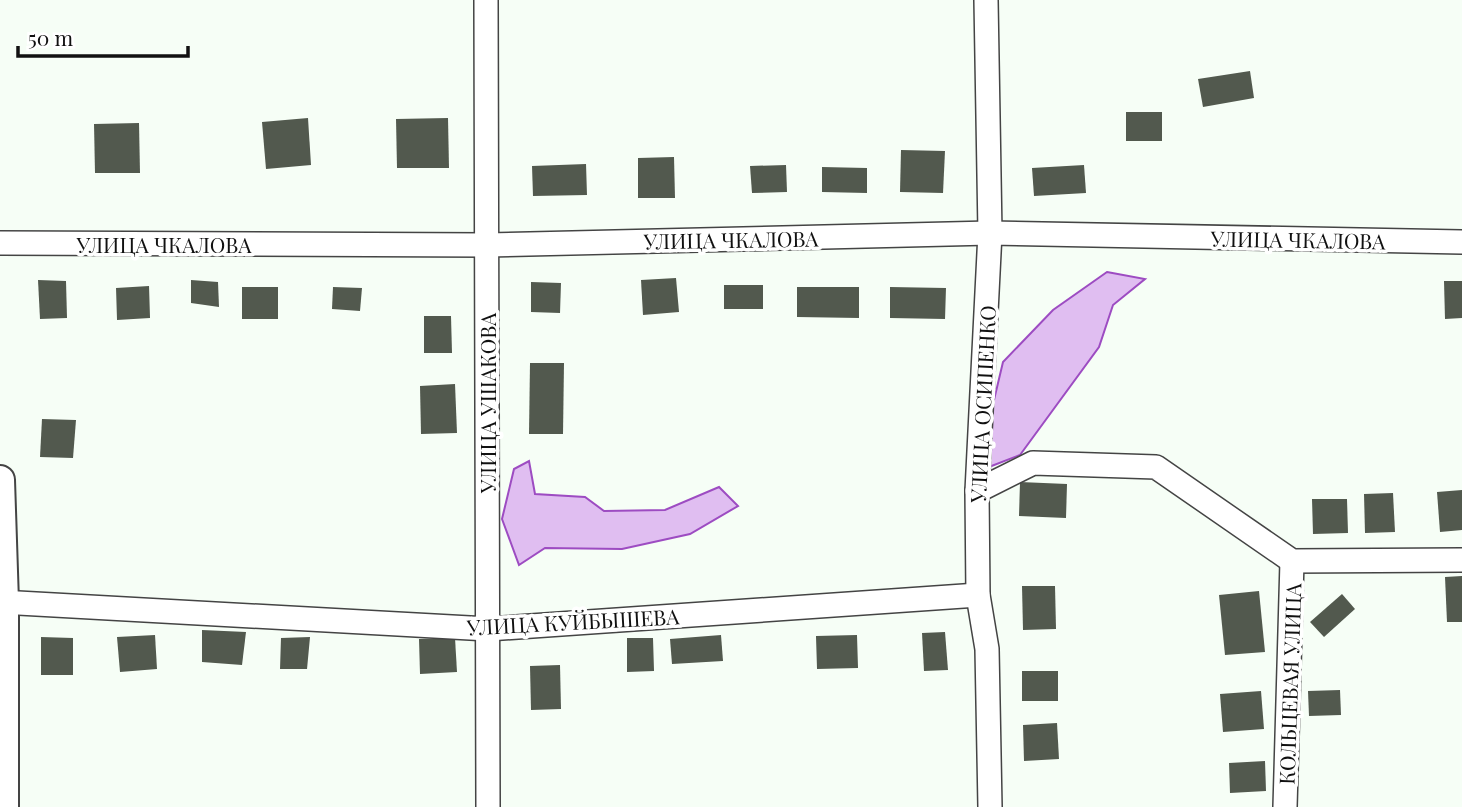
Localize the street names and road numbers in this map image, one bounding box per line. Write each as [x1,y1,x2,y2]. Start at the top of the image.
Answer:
street label: УЛИЦА ЧКАЛОВА [642,223,819,255]
street label: УЛИЦА ЧКАЛОВА [1209,223,1386,255]
street label: УЛИЦА ЧКАЛОВА [76,230,252,258]
street label: УЛИЦА ОСИПЕНКО [963,305,1001,504]
street label: УЛИЦА УШАКОВА [473,312,501,494]
street label: КОЛЬЦЕВАЯ УЛИЦА [1271,582,1307,785]
street label: УЛИЦА КУЙБЫШЕВА [465,601,681,641]

